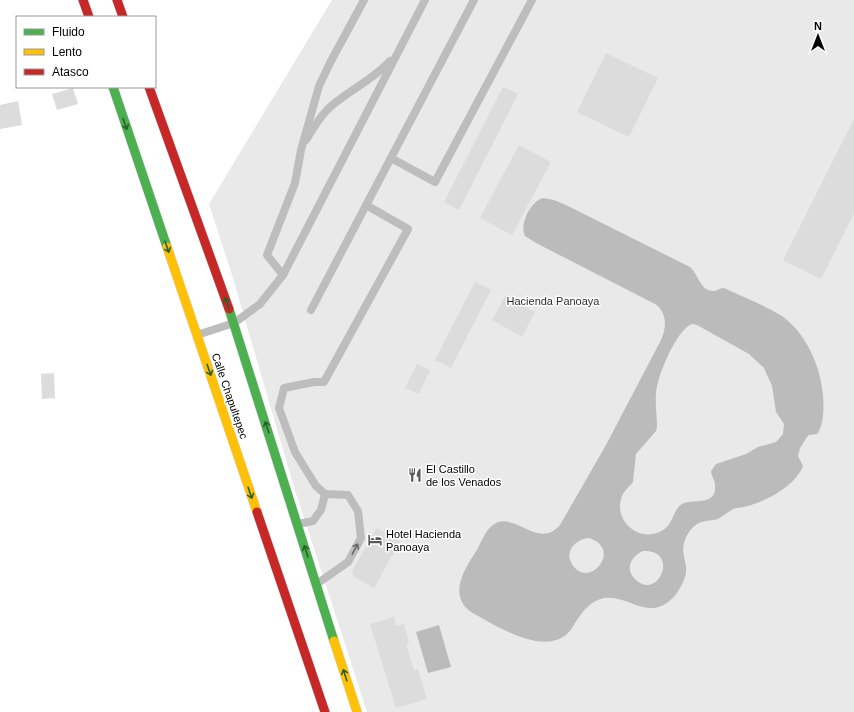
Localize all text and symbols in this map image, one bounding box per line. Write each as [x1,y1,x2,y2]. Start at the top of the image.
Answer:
legend [16,16,156,88]
north arrow [798,16,838,56]
text: N [814,20,822,32]
text: Fluido [52,25,85,39]
text: Lento [52,45,82,59]
text: Atasco [52,65,89,79]
one-way arrow [122,118,130,130]
one-way arrow [164,240,171,253]
park label: Hacienda Panoaya [507,295,600,307]
one-way arrow [223,297,230,310]
street label: Calle Chapultepec [210,352,250,441]
one-way arrow [205,364,213,376]
one-way arrow [263,421,270,434]
place label: El Castillo de los Venados [426,463,502,488]
restaurant icon: El Castillo de los Venados [407,467,423,483]
one-way arrow [247,487,255,499]
place label: Hotel Hacienda Panoaya [386,528,462,553]
hotel icon: Hotel Hacienda Panoaya [367,532,383,548]
one-way arrow [352,543,359,555]
one-way arrow [302,545,309,558]
one-way arrow [341,669,349,681]

